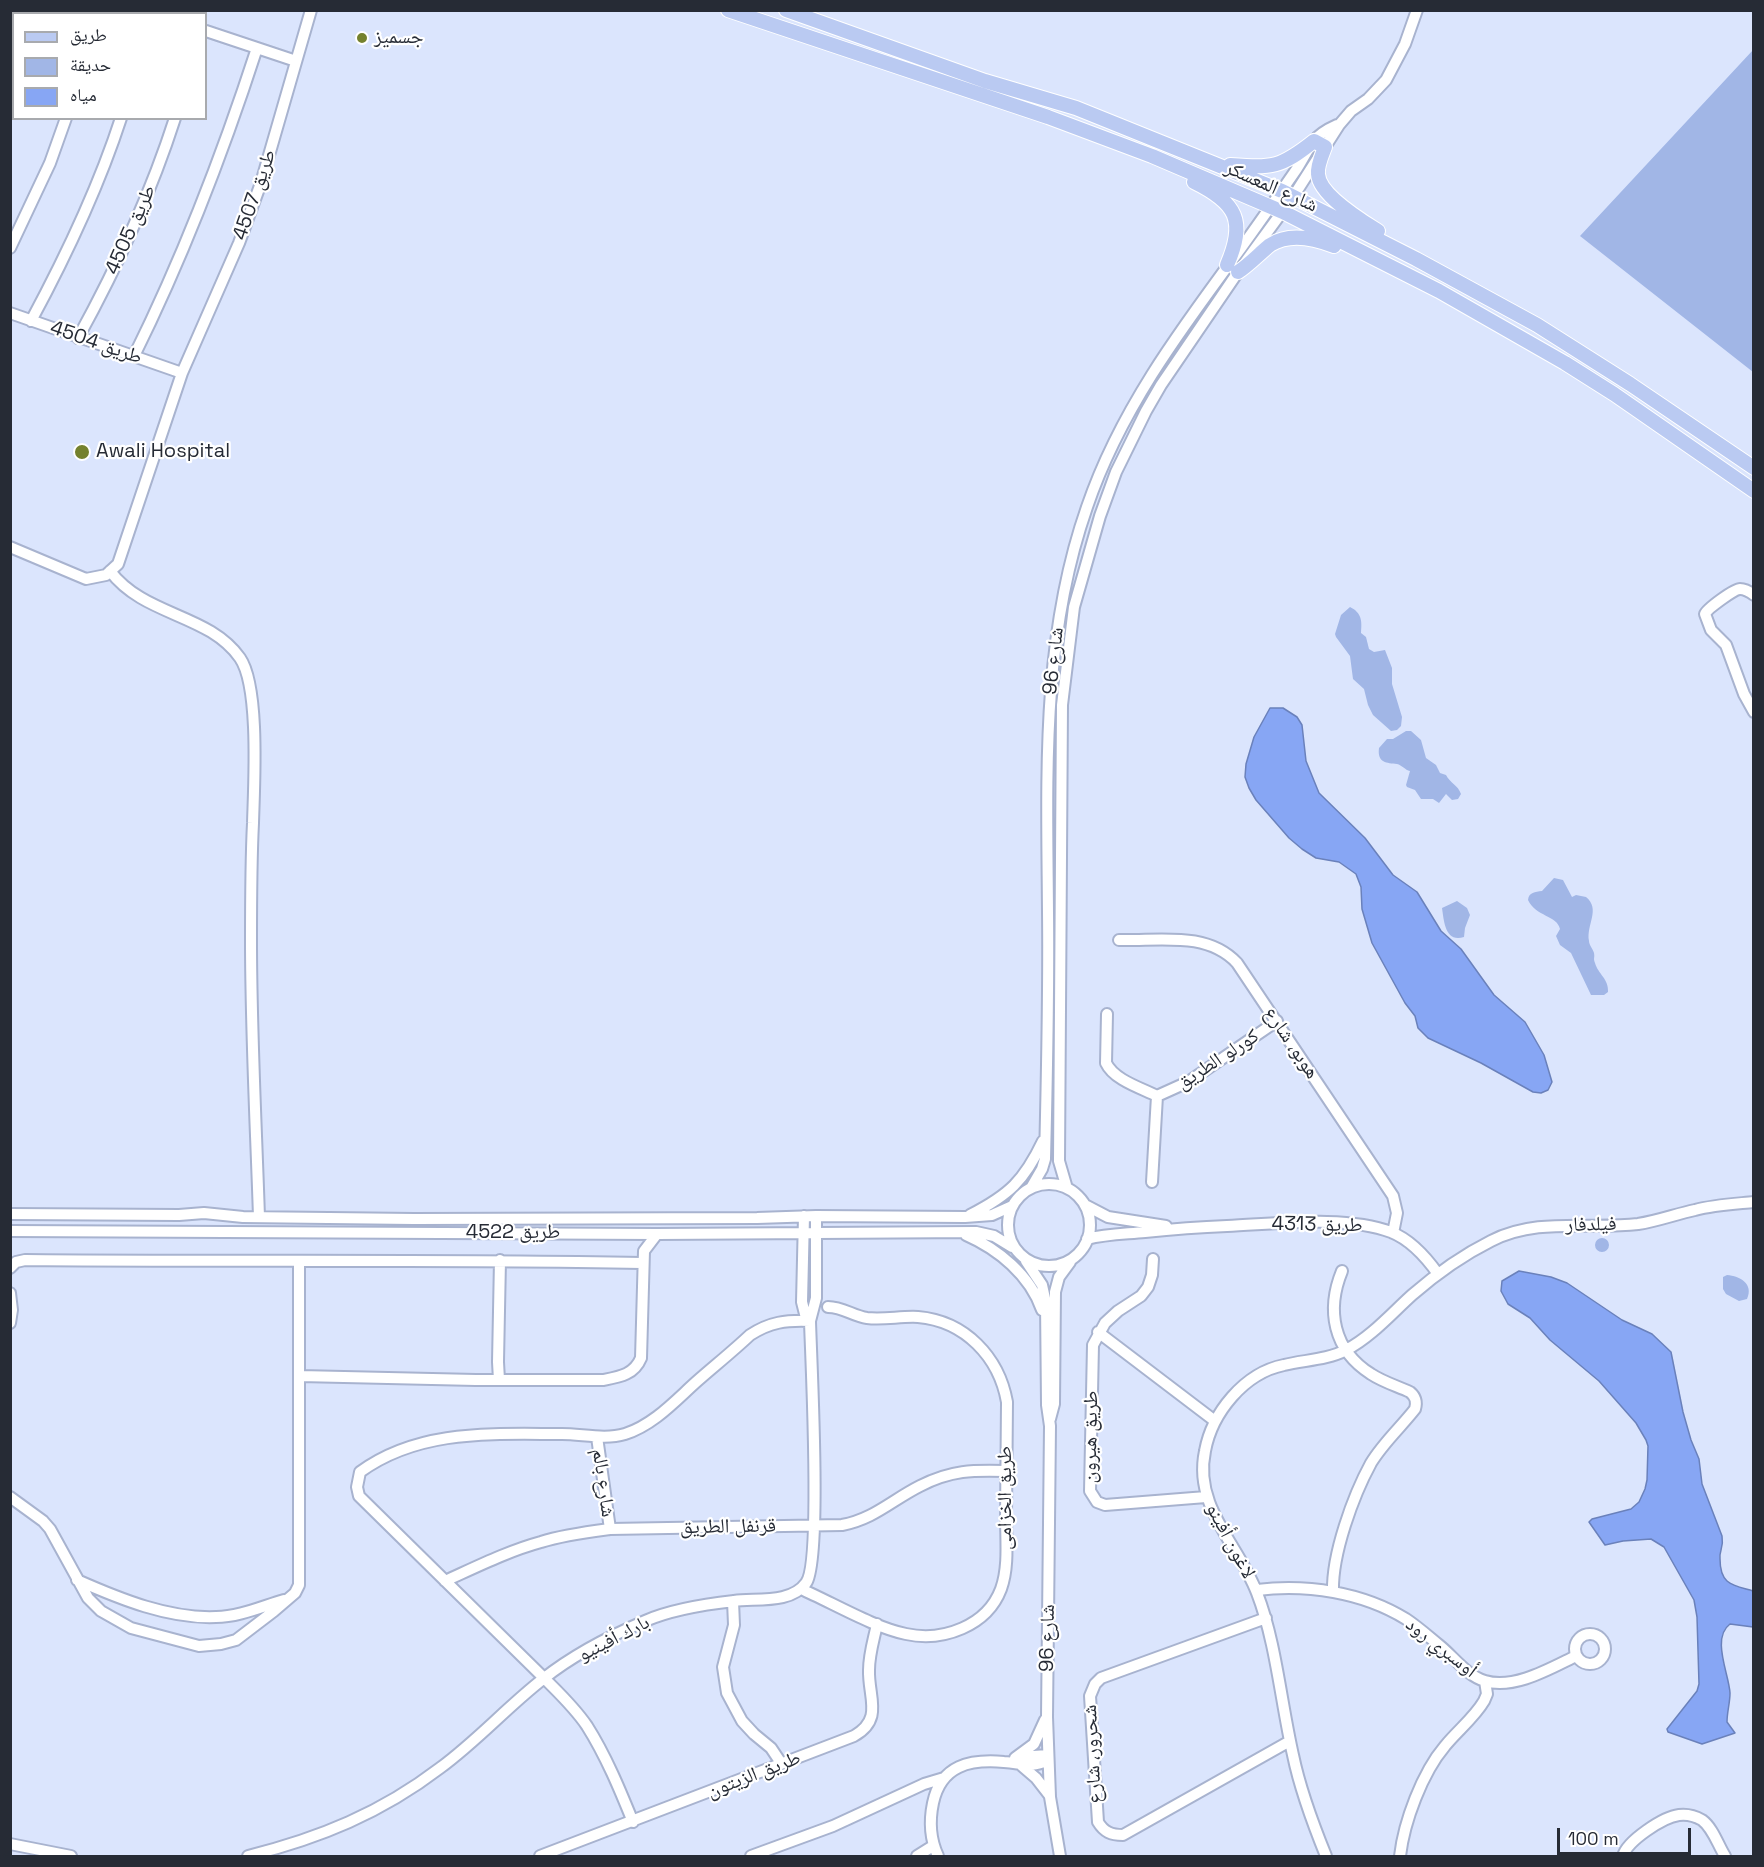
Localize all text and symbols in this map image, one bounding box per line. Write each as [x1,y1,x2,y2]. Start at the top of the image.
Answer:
legend [12,12,207,120]
text: طريق [70,23,107,46]
place label: جسميز [374,26,424,50]
marker: جسميز [355,31,369,45]
text: حديقة [70,53,111,76]
text: مياه [70,83,97,106]
street label: طريق 4507 [228,146,282,244]
street label: شارع المعسكر [1221,156,1321,218]
street label: طريق 4505 [101,182,161,278]
street label: طريق 4504 [47,316,145,370]
place label: Awali Hospital [96,440,230,464]
marker: Awali Hospital [73,443,91,461]
street label: شارع 96 [1039,626,1069,696]
street label: هوبو، شارع [1258,1002,1324,1084]
street label: كورلو الطريق [1172,1024,1264,1096]
street label: طريق 4313 [1271,1212,1363,1238]
street label: فيلدفار [1565,1213,1617,1237]
street label: طريق 4522 [466,1221,560,1245]
street label: طريق هيرون [1078,1390,1104,1484]
street label: طريق الخزامى [994,1446,1018,1550]
street label: شارع بالم [586,1447,620,1519]
street label: لاغون أفينو [1200,1499,1260,1583]
street label: قرنفل الطريق [680,1514,776,1540]
street label: شارع 96 [1035,1604,1061,1672]
street label: بارك أفينيو [574,1611,654,1667]
street label: أوسبري رود [1400,1613,1482,1683]
street label: شحرور، شارع [1078,1704,1108,1804]
street label: طريق الزيتون [704,1746,804,1804]
scale bar [1560,1816,1694,1854]
text: 100 m [1568,1827,1619,1850]

